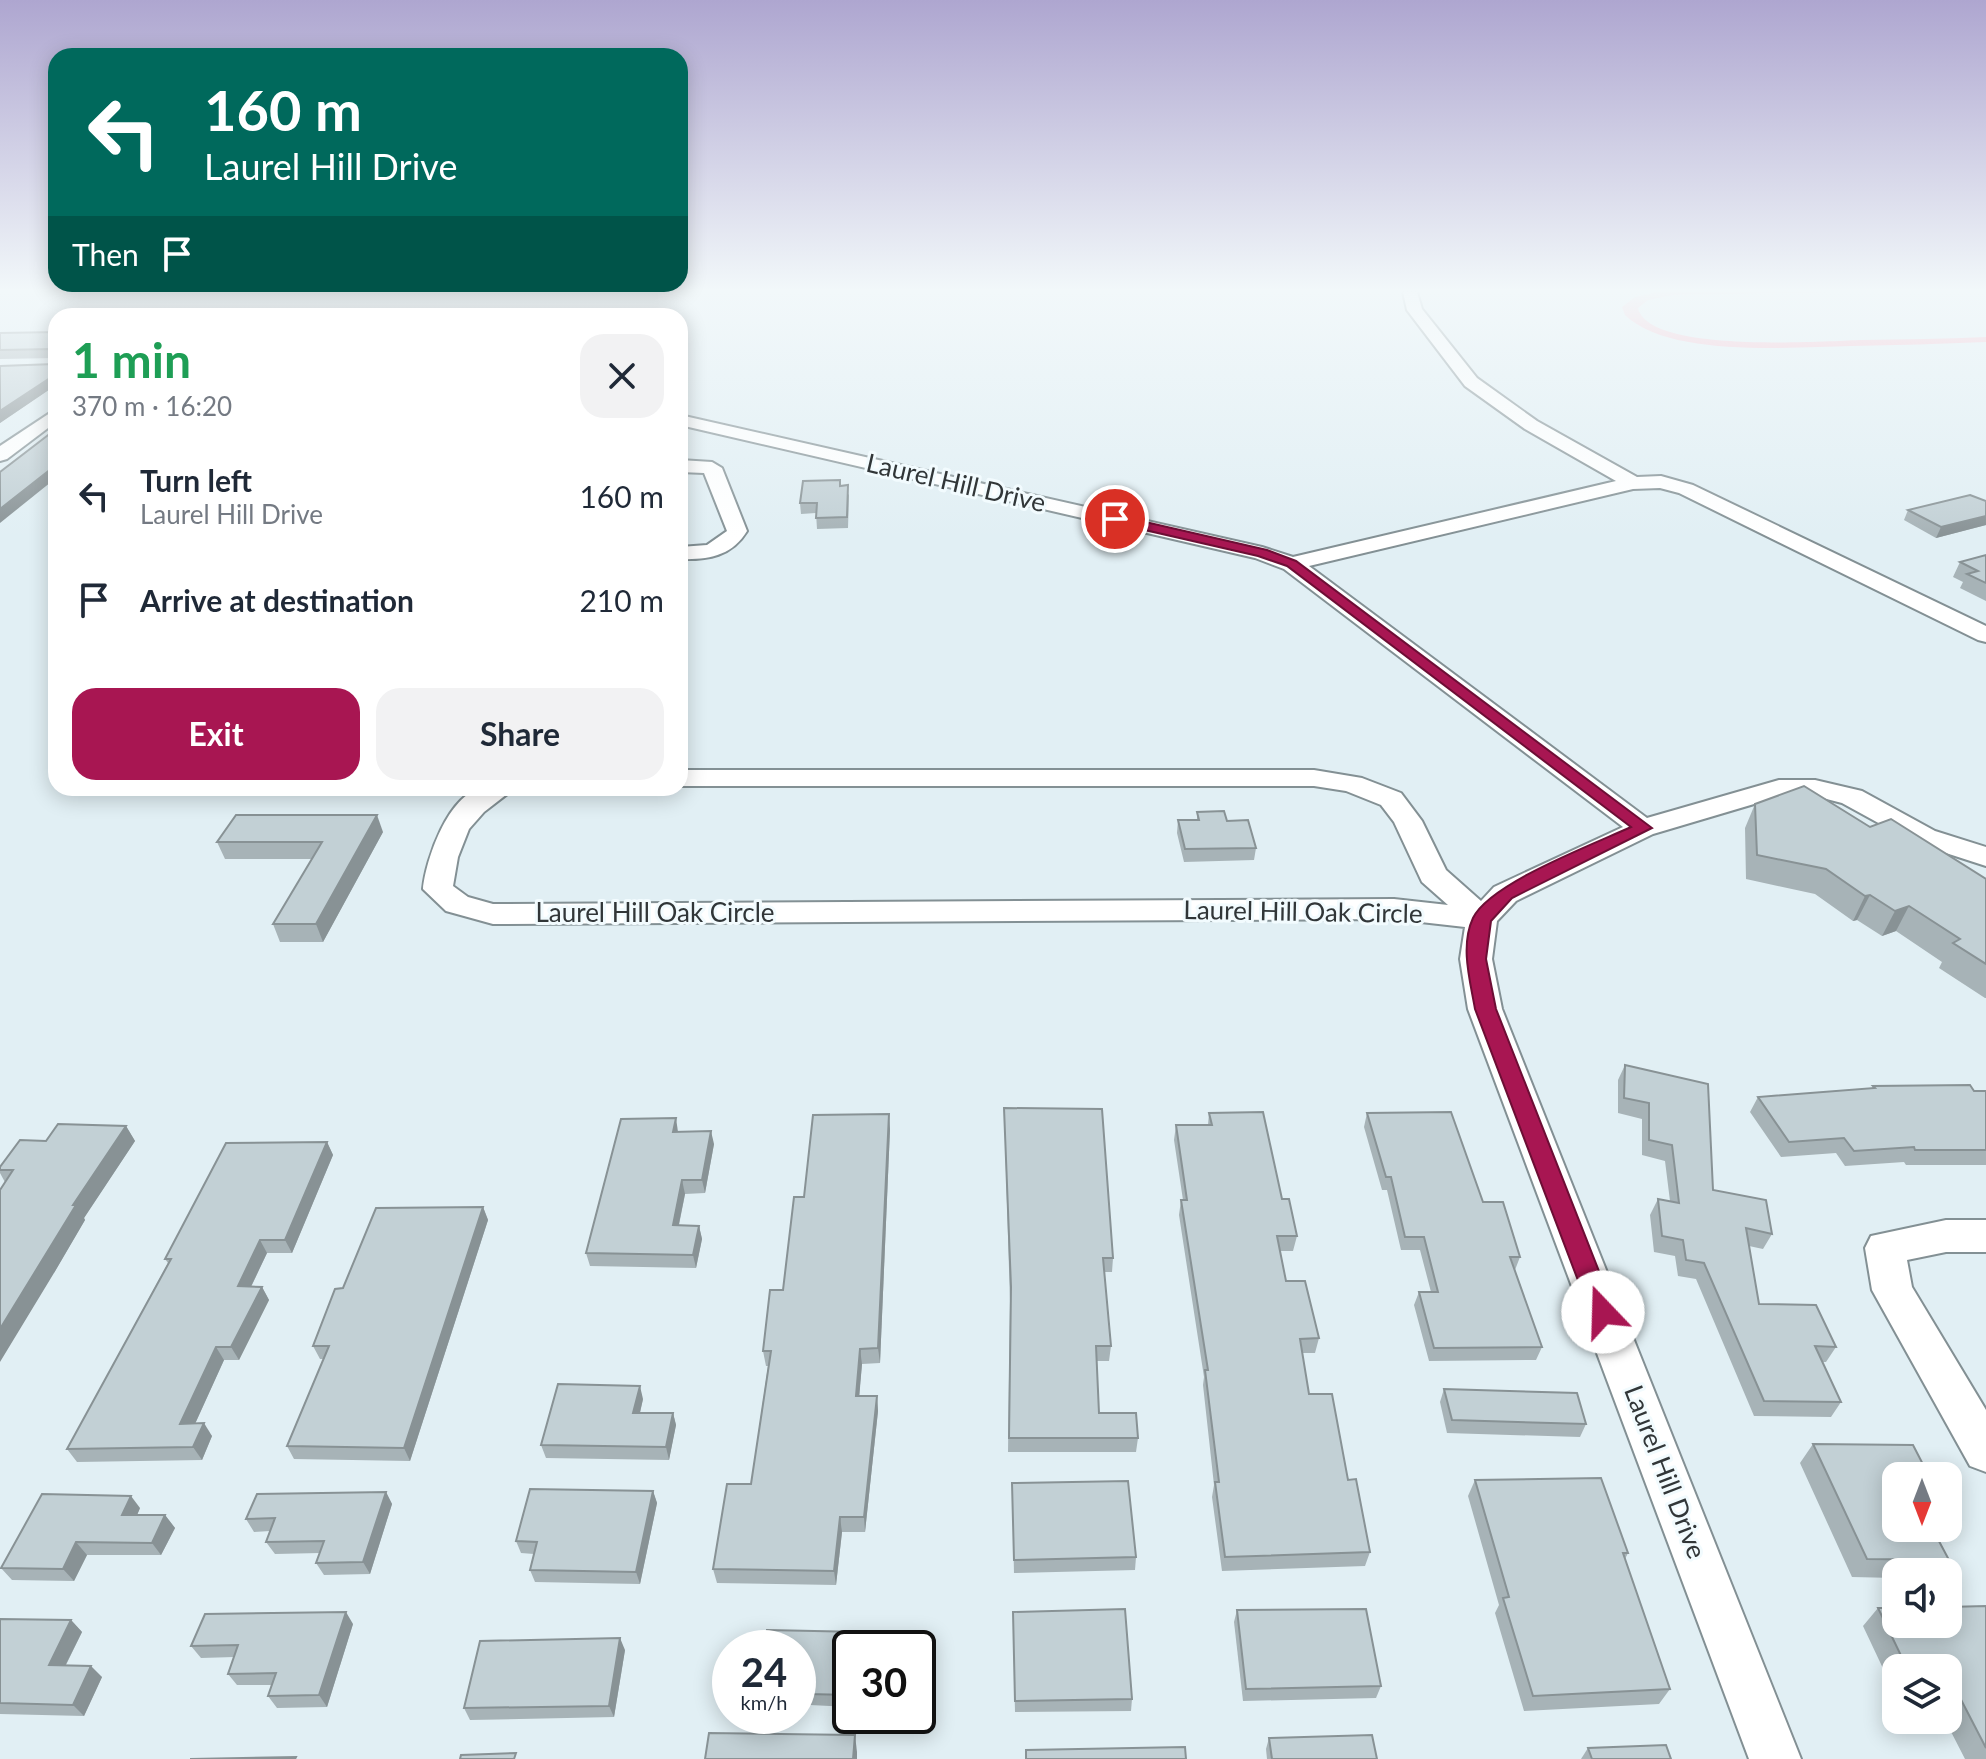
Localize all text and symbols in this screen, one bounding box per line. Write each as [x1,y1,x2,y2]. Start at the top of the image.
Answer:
text: 160 m [204,76,362,143]
icon: left [72,80,176,184]
text: Laurel Hill Drive [204,144,457,188]
icon: arrive [155,232,199,276]
text: Then [72,236,139,272]
text: 1 min [72,331,191,388]
button: close [580,334,664,418]
text: 370 m · 16:20 [72,390,232,422]
street label: Laurel Hill Drive [863,446,1049,518]
text: Turn left [140,462,252,498]
icon: left [72,474,116,518]
text: 160 m [579,478,664,514]
pin [1081,485,1149,553]
icon: arrive [1093,497,1137,541]
text: Laurel Hill Drive [140,498,323,530]
icon: arrive [72,578,116,622]
text: Arrive at destination [140,582,414,618]
text: 210 m [579,582,664,618]
button: Exit [72,688,360,780]
button: Share [376,688,664,780]
street label: Laurel Hill Oak Circle [1183,893,1423,929]
street label: Laurel Hill Oak Circle [535,896,775,928]
position arrow [1561,1270,1645,1354]
street label: Laurel Hill Drive [1618,1380,1714,1563]
north arrow [1882,1462,1962,1542]
map controls [1882,1462,1962,1734]
button: sound [1882,1558,1962,1638]
speed limit sign: 30 [832,1630,936,1734]
text: 24 [741,1648,787,1696]
button: layers [1882,1654,1962,1734]
text: km/h [741,1690,787,1714]

